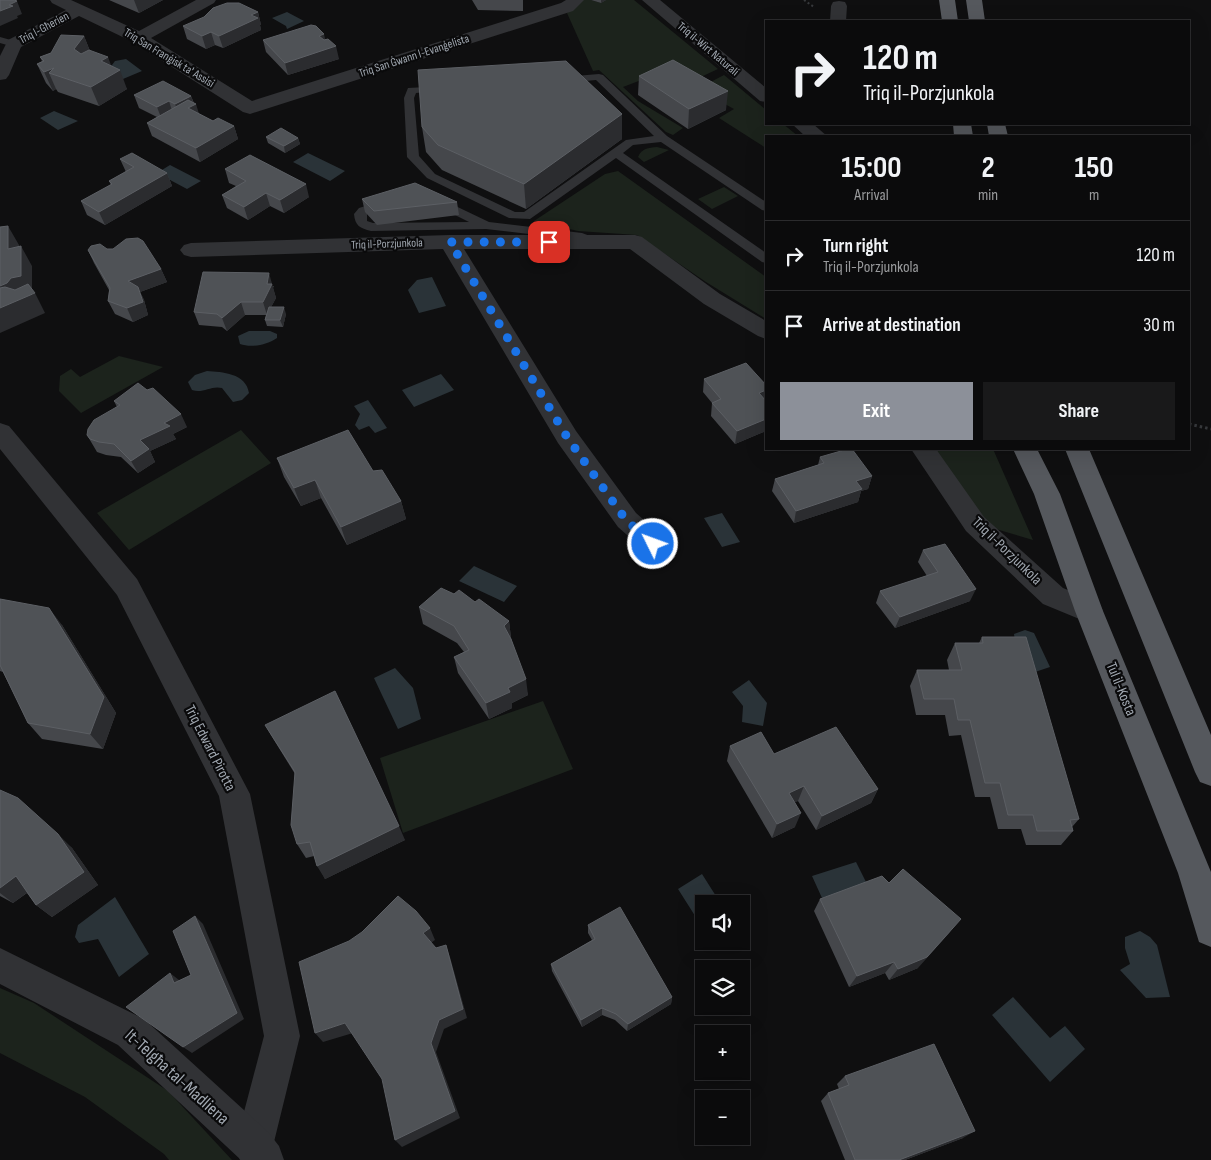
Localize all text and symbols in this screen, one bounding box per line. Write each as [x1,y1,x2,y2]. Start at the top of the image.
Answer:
street label: Triq l-Għerien [16,9,72,47]
street label: Triq il-Wirt Naturali [674,19,742,79]
street label: Triq San Franġisk ta' Assisi [121,25,217,91]
street label: Triq San Ġwann l-Evanġelista [357,31,471,81]
text: 120 m [863,37,938,80]
icon: right [780,40,845,105]
text: Triq il-Porzjunkola [863,80,995,107]
text: 15:00 [841,150,902,186]
text: 2 [981,150,995,186]
text: 150 [1074,150,1114,186]
text: Arrival [854,186,889,205]
text: min [978,186,998,205]
text: m [1089,186,1099,205]
pin [528,221,570,263]
icon: arrive [535,228,563,256]
street label: Triq il-Porzjunkola [351,235,424,253]
text: Turn right [823,235,888,258]
icon: right [780,242,808,270]
text: 120 m [1137,244,1175,267]
text: Triq il-Porzjunkola [823,258,919,277]
icon: arrive [780,312,808,340]
text: Arrive at destination [823,314,961,337]
text: 30 m [1143,314,1175,337]
button: Exit [780,382,973,440]
button: Share [983,382,1175,440]
street label: Triq il-Porzjunkola [968,513,1046,589]
position arrow [626,517,678,569]
street label: Tul il-Kosta [1102,659,1140,719]
street label: Triq Edward Pirotta [180,702,240,794]
map controls [695,895,750,1145]
button: sound [695,895,750,950]
button: layers [695,960,750,1015]
street label: It-Telgħa tal-Madliena [121,1025,233,1129]
button: + [695,1025,750,1080]
button: − [695,1090,750,1145]

